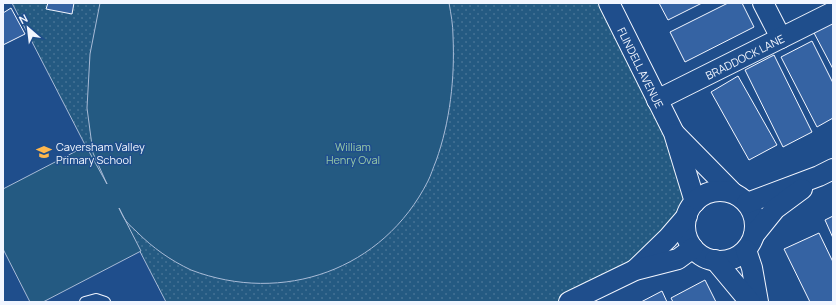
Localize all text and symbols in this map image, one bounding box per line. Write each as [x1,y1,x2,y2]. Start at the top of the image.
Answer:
north arrow [8,8,48,48]
text: N [16,10,30,27]
street label: FLINDELL AVENUE [615,24,668,110]
street label: BRADDOCK LANE [703,30,787,82]
place label: Caversham Valley Primary School [56,139,145,167]
park label: William Henry Oval [326,139,380,167]
school or university icon: Caversham Valley Primary School [35,143,53,161]

